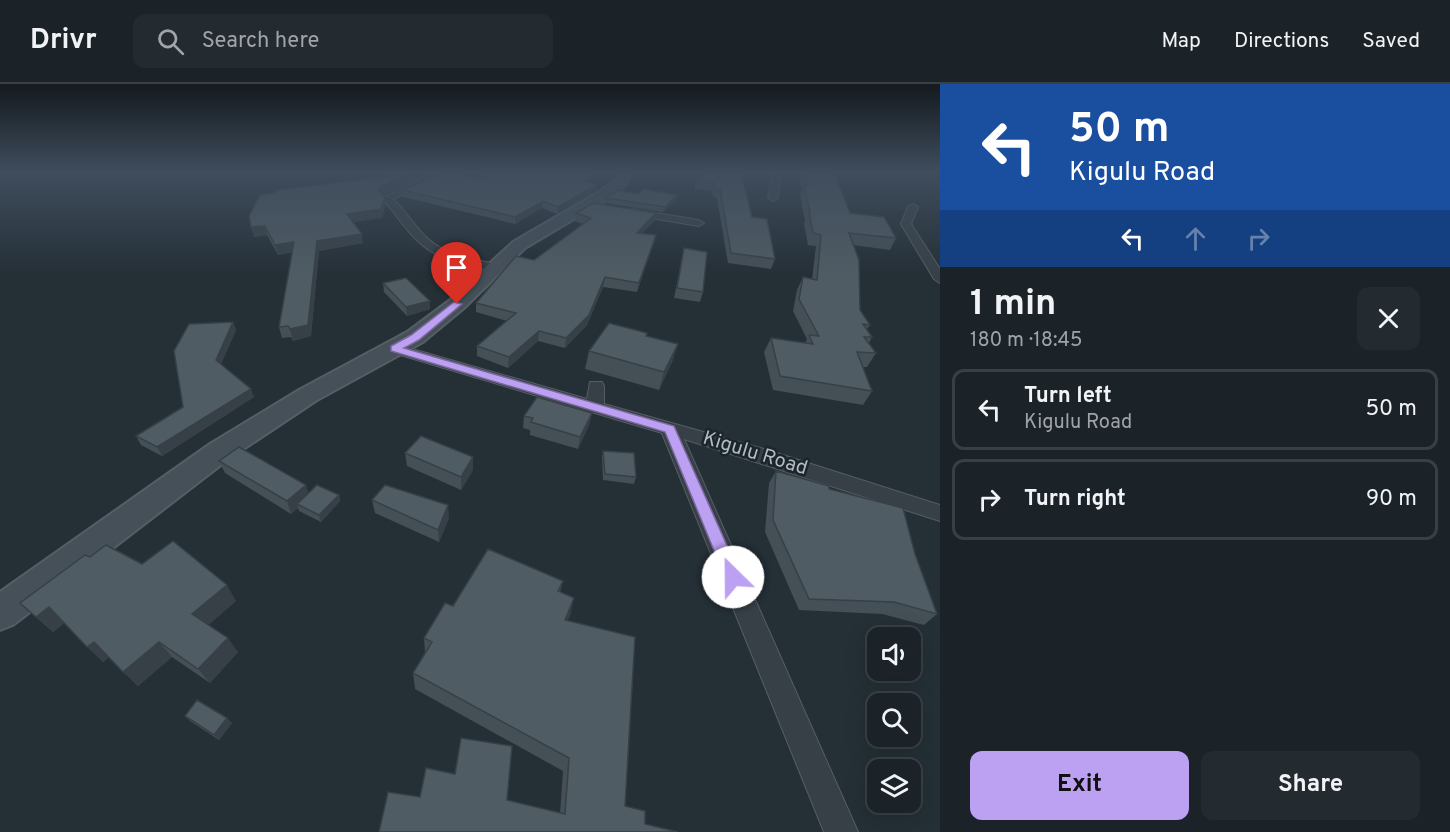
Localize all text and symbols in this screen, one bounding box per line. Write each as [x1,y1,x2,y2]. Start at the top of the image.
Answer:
search box [133,14,553,68]
text: Drivr [30,23,97,59]
icon: search [154,25,187,58]
text: Search here [202,28,319,55]
text: Map [1161,28,1201,55]
text: Directions [1234,28,1329,55]
text: Saved [1362,28,1420,55]
text: 50 m [1069,104,1170,157]
icon: left [970,108,1048,186]
text: Kigulu Road [1069,156,1215,190]
icon: left [1116,222,1149,255]
icon: ahead [1179,222,1212,255]
icon: right [1242,222,1275,255]
pin [431,242,482,304]
icon: arrive [440,251,473,284]
text: 1 min [970,282,1056,328]
button: close [1357,287,1420,350]
text: 180 m · 18:45 [970,328,1082,354]
text: Turn left [1024,383,1112,410]
icon: left [973,393,1006,426]
text: 50 m [1365,396,1417,423]
text: Kigulu Road [1024,410,1132,436]
street label: Kigulu Road [699,426,811,482]
icon: right [973,483,1006,516]
text: Turn right [1024,486,1126,513]
text: 90 m [1366,486,1417,513]
position arrow [701,545,765,609]
map controls [867,627,921,813]
button: sound [867,627,921,681]
button: search [867,693,921,747]
button: Exit [970,751,1189,820]
button: Share [1201,751,1420,820]
button: layers [867,759,921,813]

